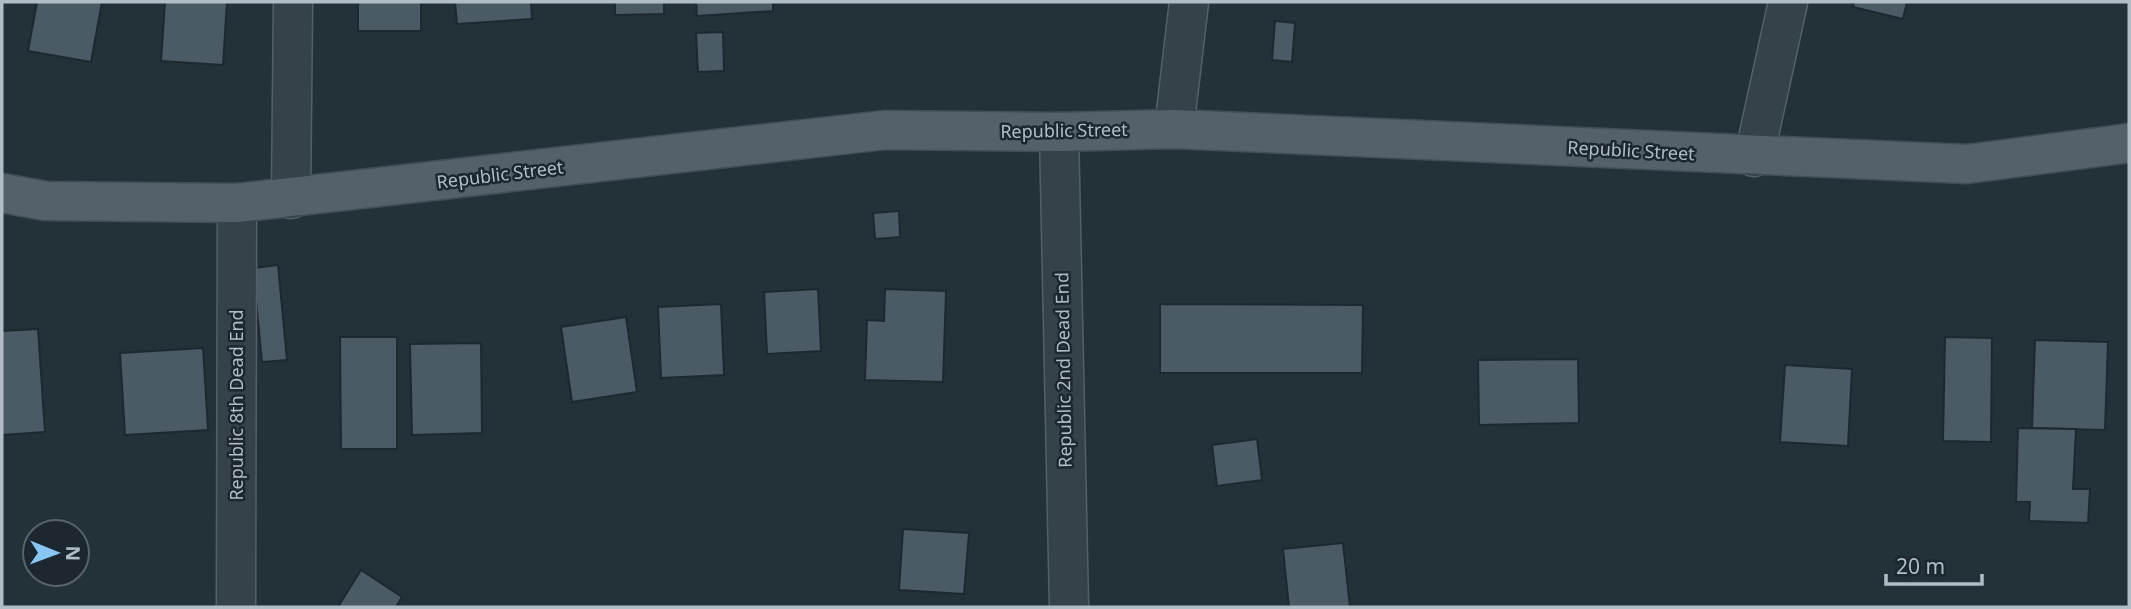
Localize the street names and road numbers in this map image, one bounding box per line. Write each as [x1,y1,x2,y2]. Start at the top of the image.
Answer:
street label: Republic Street [1000,117,1128,143]
street label: Republic Street [1567,135,1696,165]
street label: Republic Street [435,154,565,194]
street label: Republic 2nd Dead End [1049,272,1077,468]
street label: Republic 8th Dead End [224,309,248,501]

